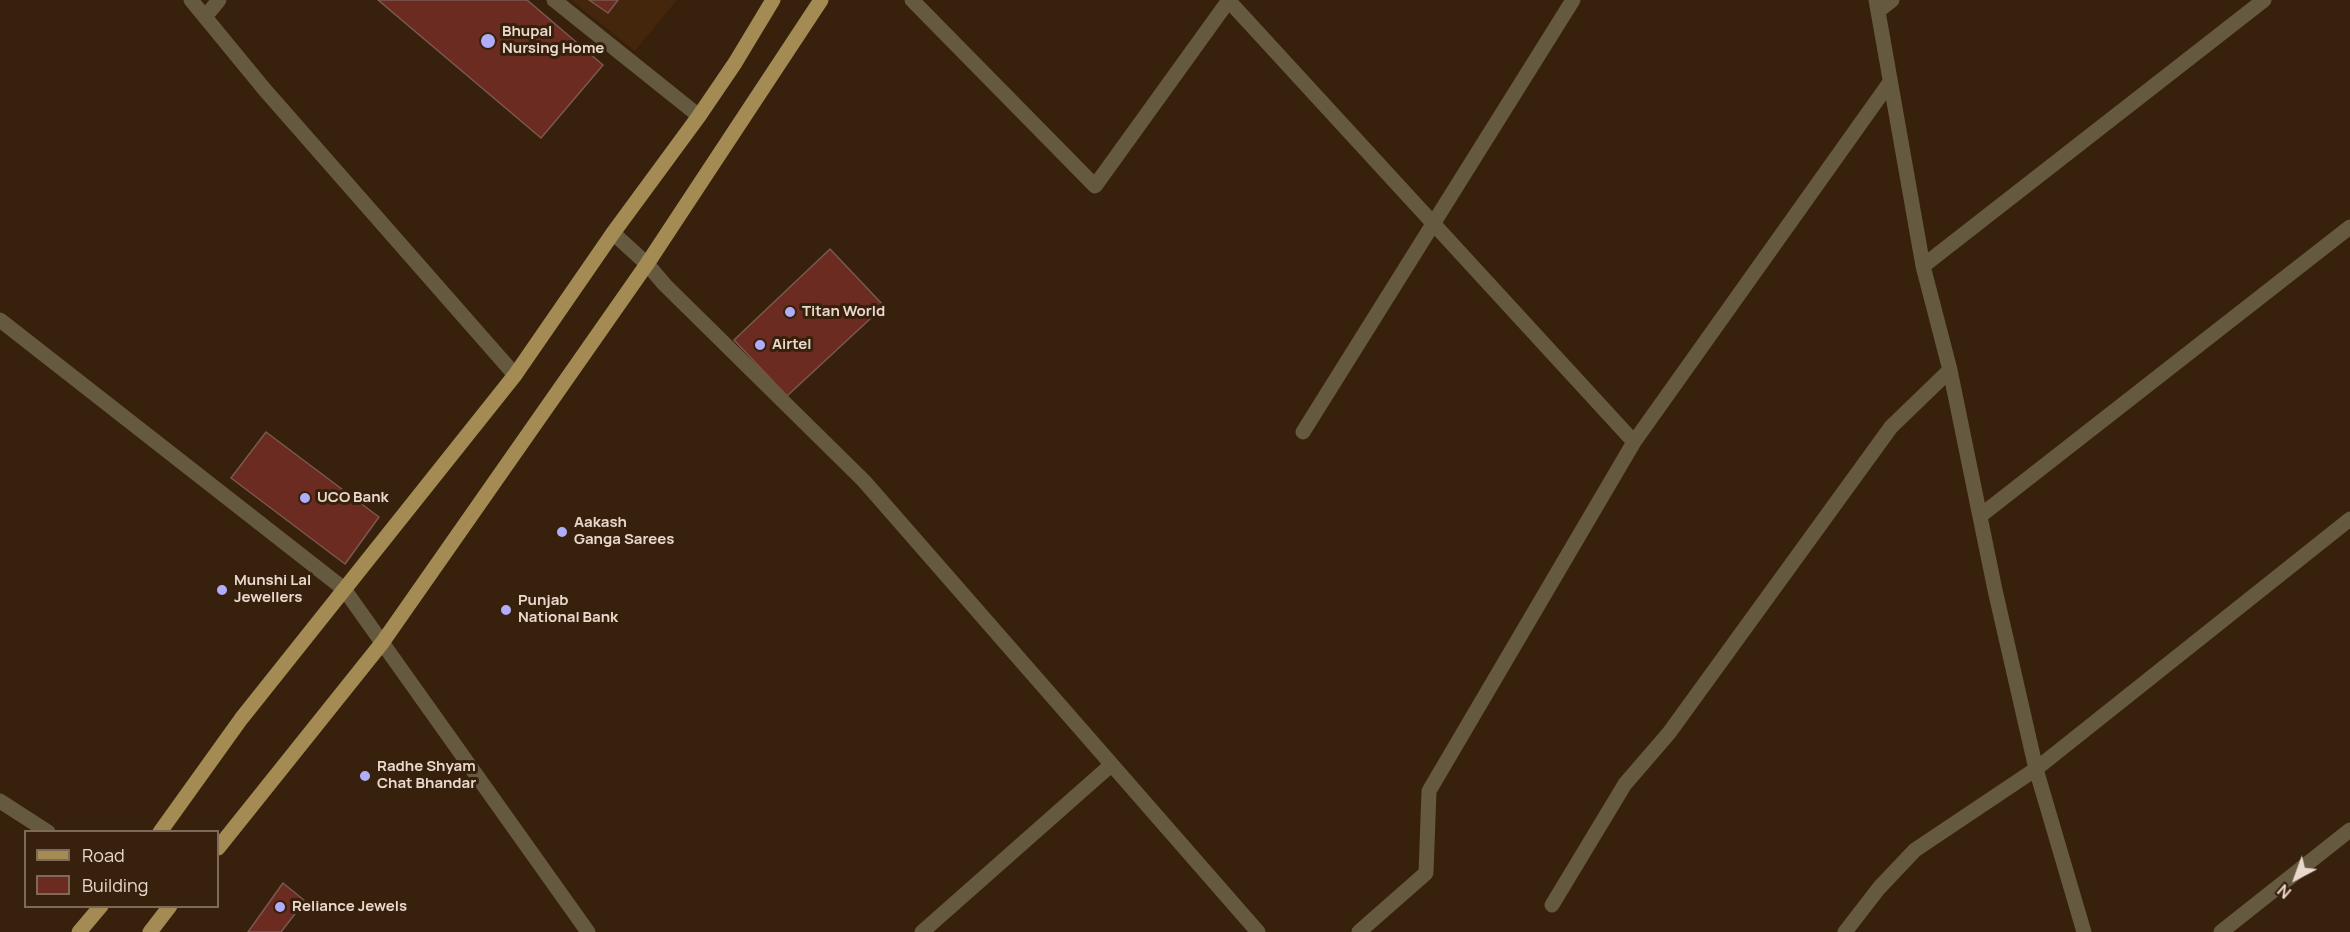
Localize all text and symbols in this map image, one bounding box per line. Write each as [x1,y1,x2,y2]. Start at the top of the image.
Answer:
place label: Bhupal Nursing Home [502,23,604,58]
marker: Bhupal Nursing Home [479,32,497,50]
place label: Titan World [802,303,885,321]
marker: Titan World [783,305,797,319]
place label: Airtel [772,336,812,354]
marker: Airtel [753,338,767,352]
place label: UCO Bank [317,489,389,507]
marker: UCO Bank [298,491,312,505]
place label: Aakash Ganga Sarees [574,514,674,549]
marker: Aakash Ganga Sarees [555,525,569,539]
place label: Munshi Lal Jewellers [234,572,311,607]
marker: Munshi Lal Jewellers [215,583,229,597]
place label: Punjab National Bank [518,592,618,627]
marker: Punjab National Bank [499,603,513,617]
place label: Radhe Shyam Chat Bhandar [377,758,476,793]
marker: Radhe Shyam Chat Bhandar [358,769,372,783]
legend [24,830,219,908]
text: Road [82,843,125,867]
north arrow [2266,848,2326,908]
text: Building [82,873,148,897]
text: N [2273,880,2296,904]
place label: Reliance Jewels [292,898,407,916]
marker: Reliance Jewels [273,900,287,914]

